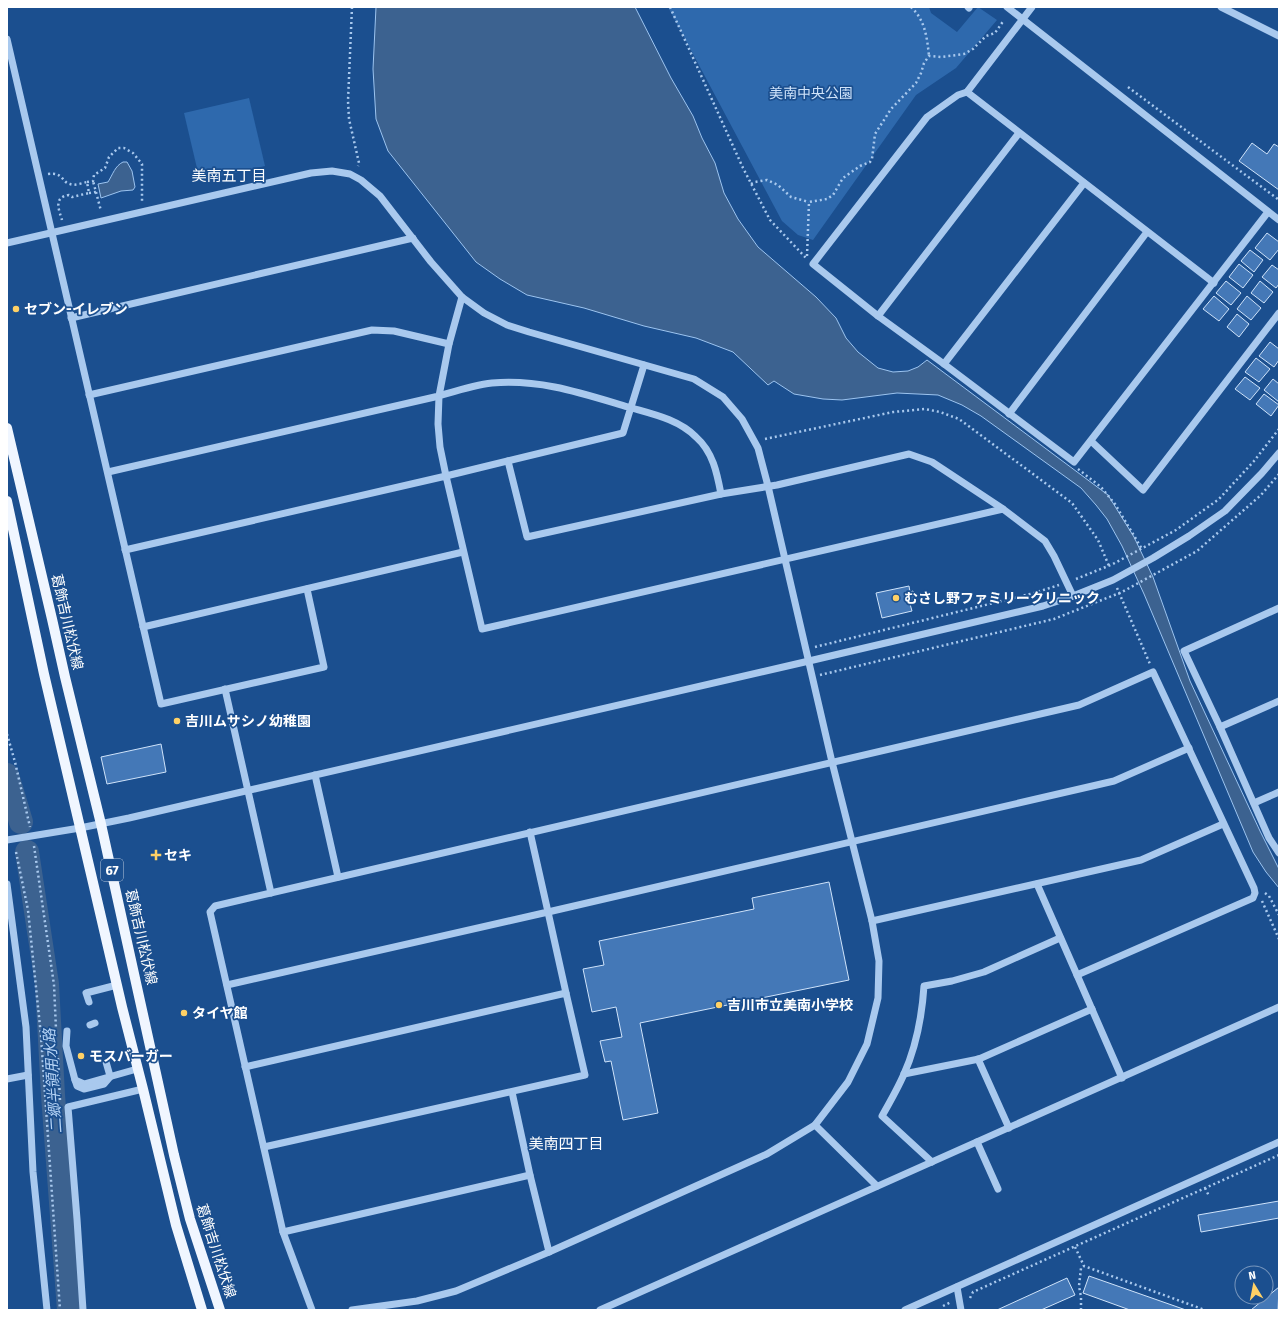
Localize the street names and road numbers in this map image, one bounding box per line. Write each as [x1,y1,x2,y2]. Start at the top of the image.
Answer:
street label: 葛飾吉川松伏線 [48,572,86,672]
road number: 67 [101,859,123,881]
street label: 葛飾吉川松伏線 [122,887,160,987]
street label: 葛飾吉川松伏線 [193,1202,239,1300]

